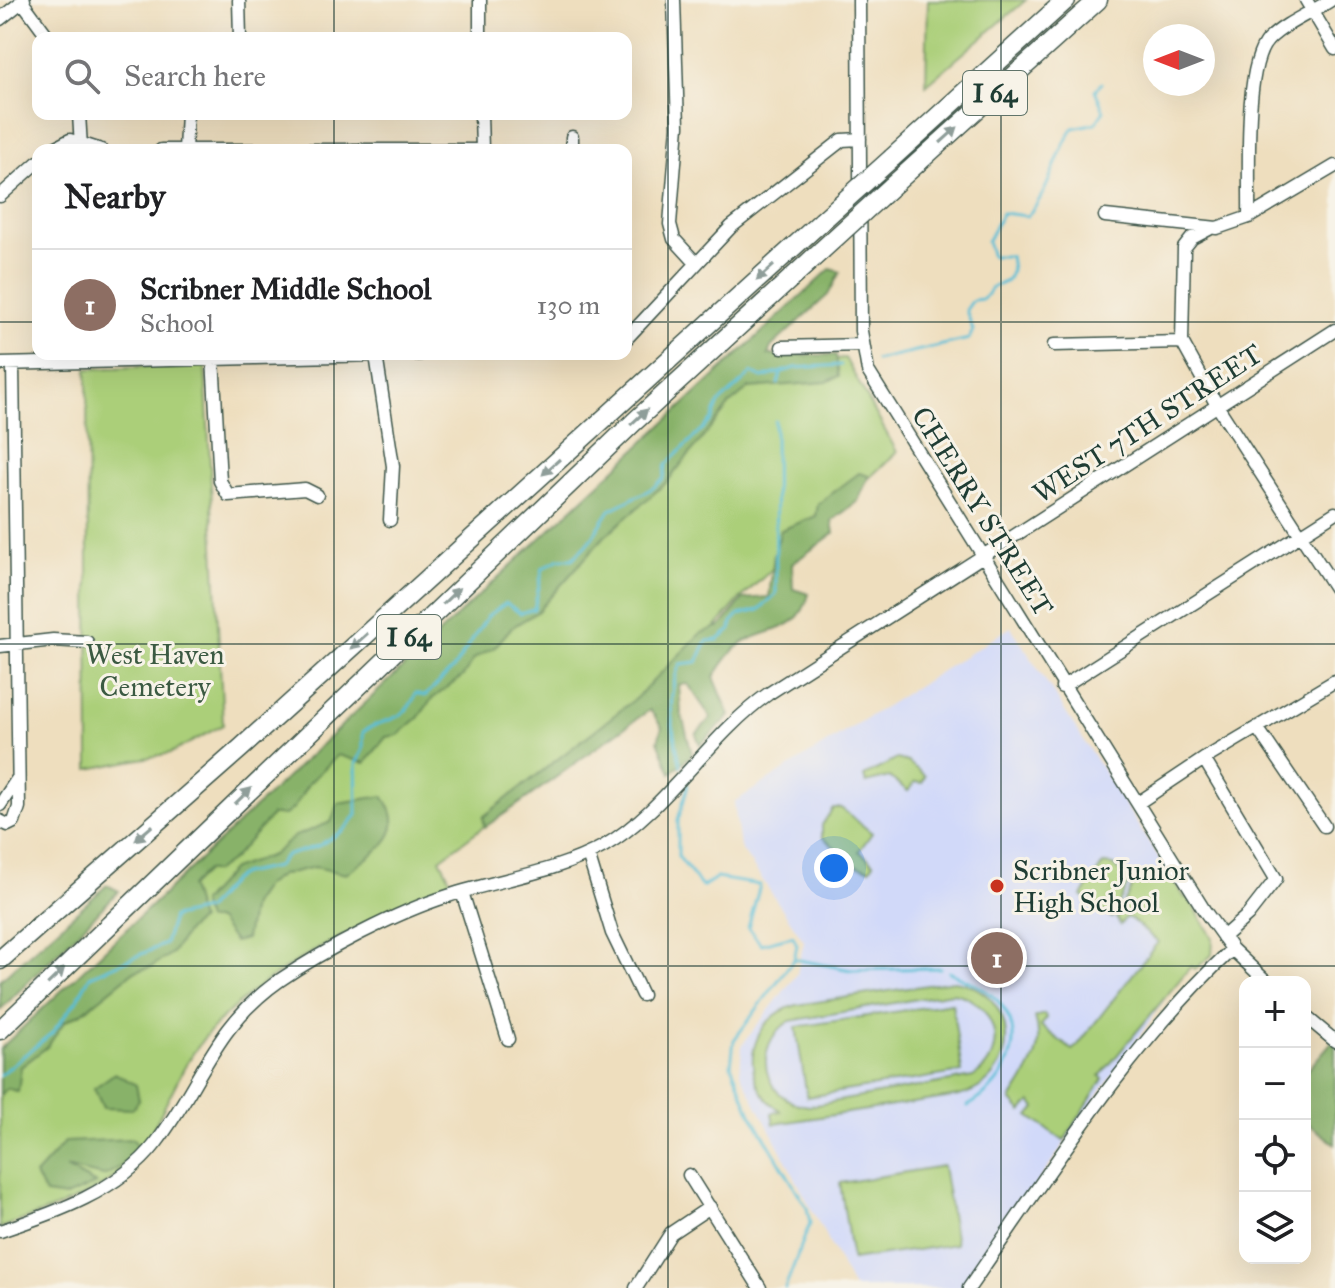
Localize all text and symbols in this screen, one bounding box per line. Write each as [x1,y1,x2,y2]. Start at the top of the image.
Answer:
north arrow [1143,24,1215,96]
search box [32,32,632,120]
icon: search [60,54,104,98]
text: Search here [124,58,266,94]
road number: I 64 [963,71,1027,115]
one-way arrow [939,126,958,144]
text: Nearby [64,176,166,217]
one-way arrow [755,264,774,282]
text: Scribner Middle School [140,271,432,307]
text: 1 [85,289,95,321]
text: 130 m [537,289,600,321]
text: School [140,307,214,339]
street label: WEST 7TH STREET [1026,336,1269,511]
street label: CHERRY STREET [904,400,1061,622]
one-way arrow [630,408,649,426]
one-way arrow [542,457,561,475]
one-way arrow [442,588,461,606]
road number: I 64 [377,615,441,659]
one-way arrow [349,632,368,650]
park label: West Haven Cemetery [86,637,224,704]
one-way arrow [233,787,252,805]
one-way arrow [135,824,154,842]
your location [814,848,854,888]
place label: Scribner Junior High School [1013,853,1189,920]
marker: Scribner Junior High School [988,877,1006,895]
pin: 1 [971,928,1023,988]
one-way arrow [46,967,65,986]
map controls [1239,976,1311,1264]
button: + [1239,976,1311,1048]
button: − [1239,1048,1311,1120]
button: locate [1239,1120,1311,1192]
button: layers [1239,1192,1311,1264]

